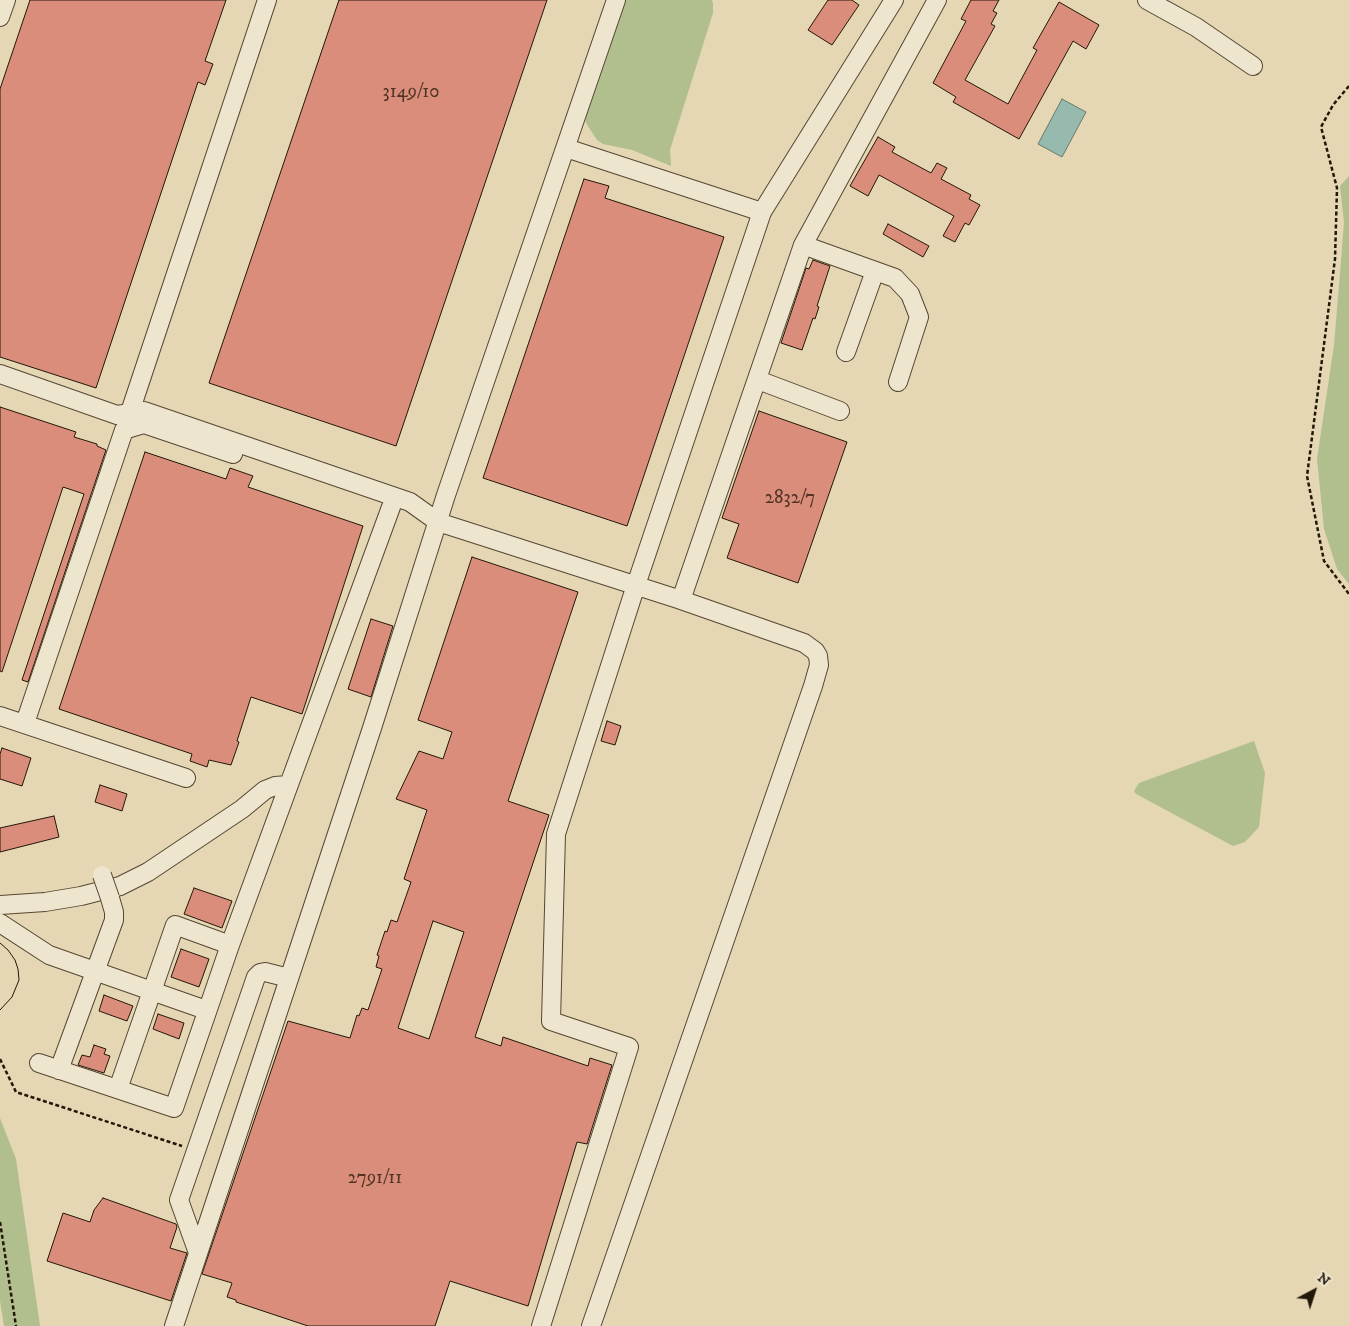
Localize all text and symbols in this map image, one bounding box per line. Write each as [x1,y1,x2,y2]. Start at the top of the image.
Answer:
house number: 3149/10 [383,82,439,104]
house number: 2832/7 [765,488,815,510]
house number: 2791/11 [348,1168,402,1190]
north arrow [1289,1266,1339,1316]
text: N [1313,1269,1334,1290]

